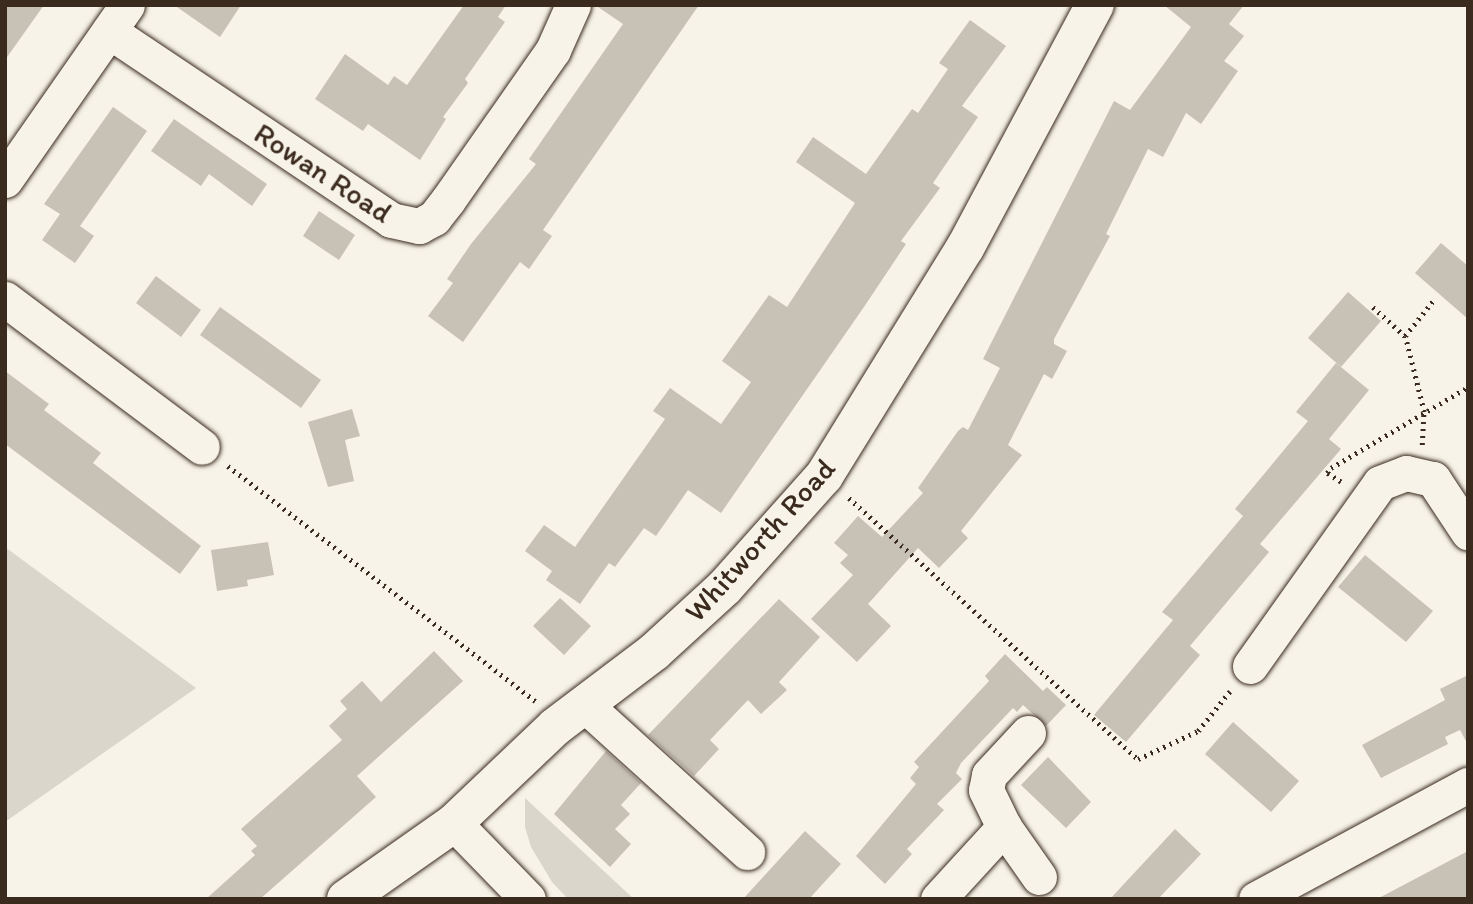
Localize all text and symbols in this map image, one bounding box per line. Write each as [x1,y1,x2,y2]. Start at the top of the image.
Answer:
street label: Rowan Road [248,115,398,231]
street label: Whitworth Road [677,451,843,629]

